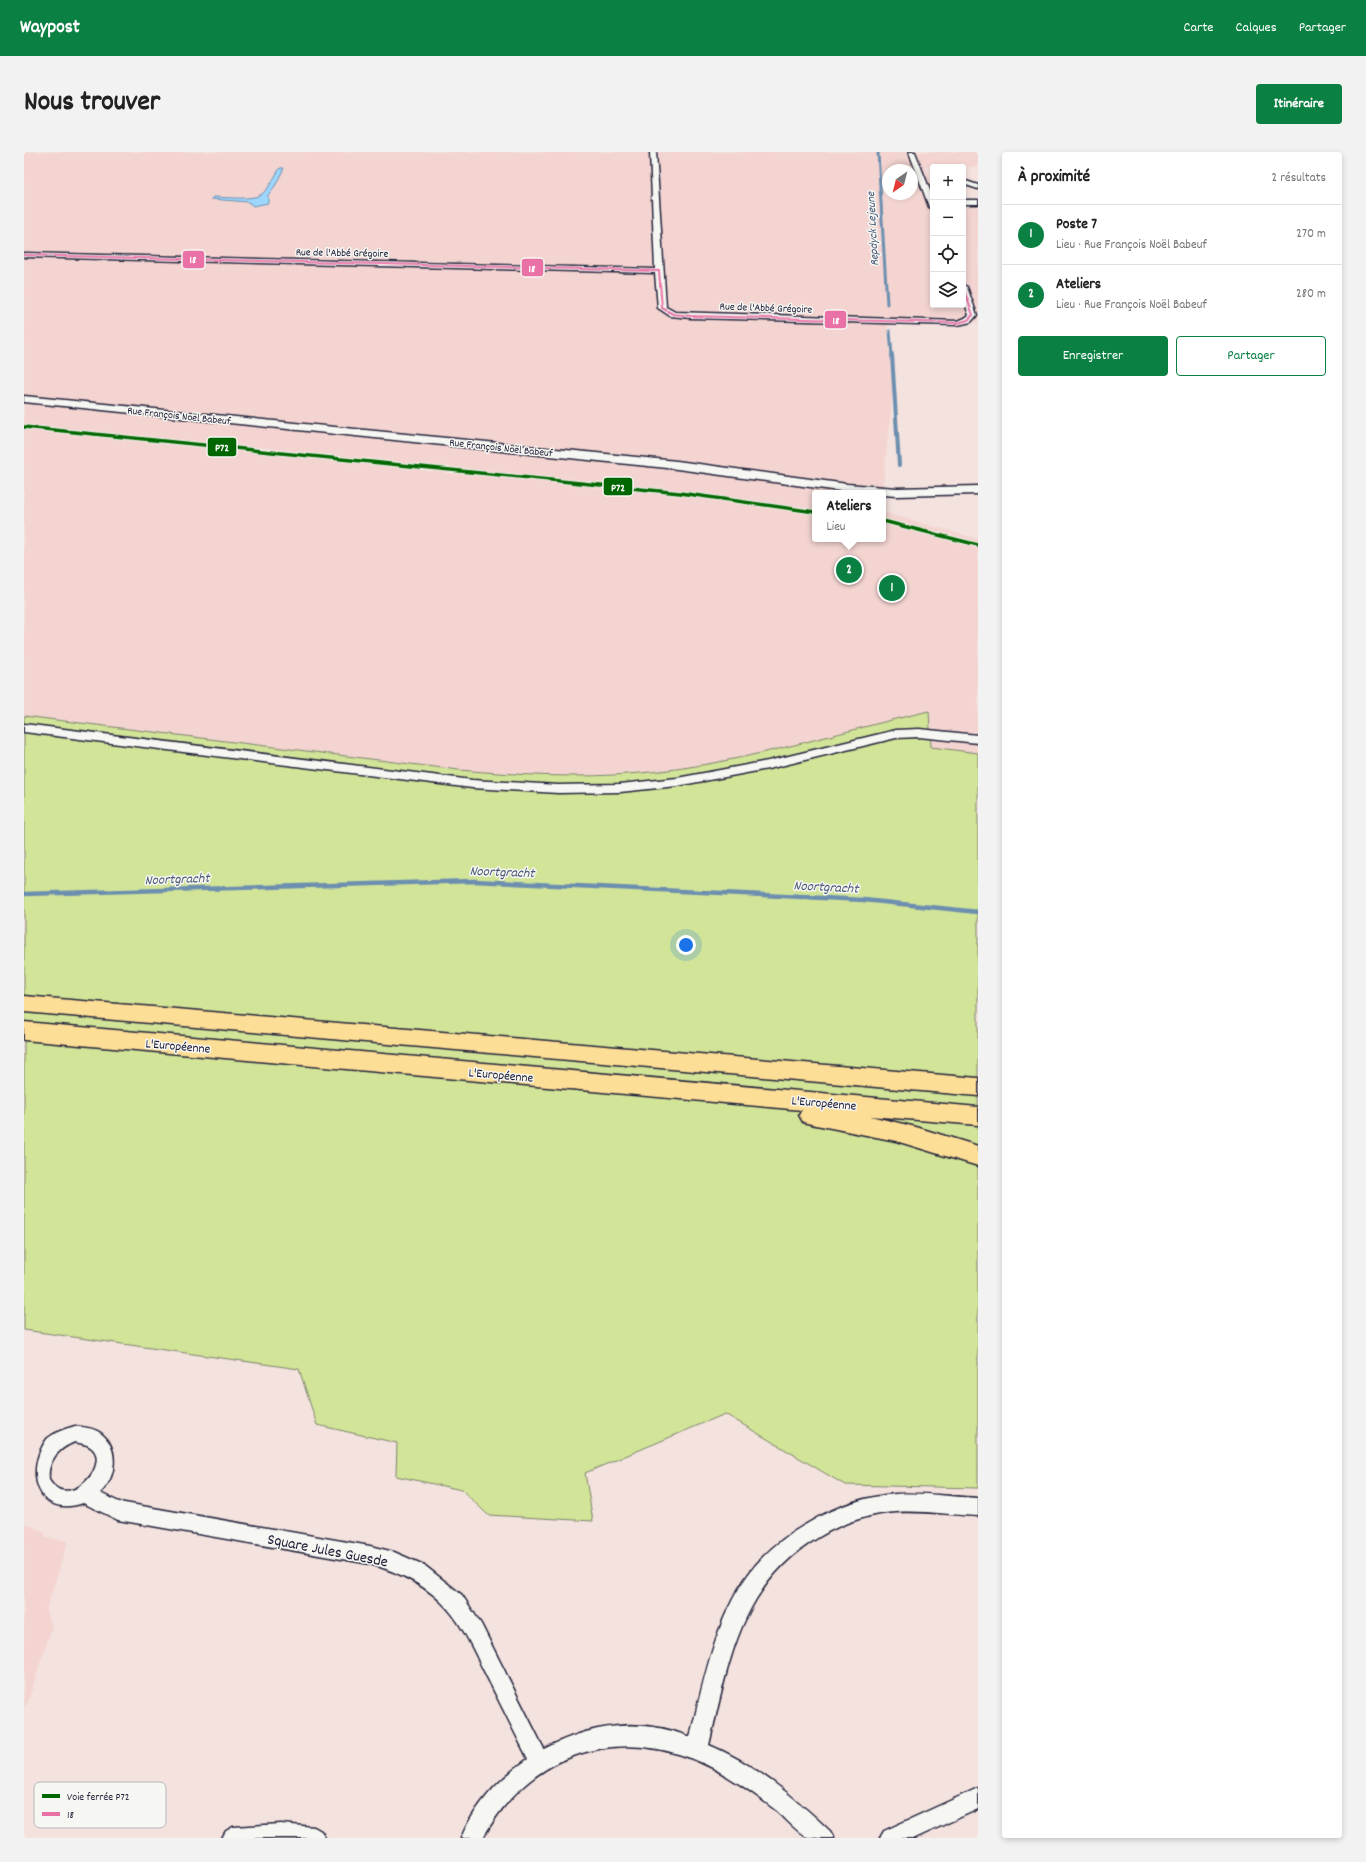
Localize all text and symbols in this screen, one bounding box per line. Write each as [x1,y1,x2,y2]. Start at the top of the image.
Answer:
text: Waypost [20,15,80,42]
text: Carte [1184,18,1214,38]
text: Calques [1236,18,1277,38]
text: Partager [1299,18,1346,38]
text: Nous trouver [24,84,160,124]
button: Itinéraire [1256,84,1342,124]
north arrow [882,164,918,200]
map controls [930,164,966,308]
button: + [930,164,966,200]
text: À proximité [1018,166,1090,190]
text: 2 résultats [1272,169,1326,188]
water label: Repdyck Lejeune [863,191,884,266]
button: − [930,200,966,236]
text: Poste 7 [1056,214,1097,236]
text: 1 [1030,225,1032,244]
text: 270 m [1296,225,1326,244]
button: locate [930,236,966,272]
text: Lieu · Rue François Noël Babeuf [1056,236,1207,255]
street label: Rue de l'Abbé Grégoire [296,245,389,263]
line badge: 18 [182,250,205,269]
text: 18 [190,253,197,269]
line badge: 18 [521,258,544,277]
text: 18 [529,262,536,278]
button: layers [930,272,966,308]
text: Ateliers [1056,274,1101,296]
text: 2 [1028,285,1034,304]
text: 280 m [1296,285,1326,304]
text: Lieu · Rue François Noël Babeuf [1056,296,1207,315]
street label: Rue de l'Abbé Grégoire [719,299,813,319]
line badge: 18 [824,310,847,329]
text: 18 [833,314,840,330]
button: Enregistrer [1018,336,1168,376]
button: Partager [1176,336,1326,376]
street label: Rue François Noël Babeuf [126,404,232,430]
street label: Rue François Noël Babeuf [448,436,554,462]
line badge: P72 [207,437,237,457]
text: P72 [215,441,229,457]
line badge: P72 [603,477,633,496]
text: P72 [611,481,625,497]
popup [812,490,886,542]
text: Ateliers [826,496,872,518]
text: Lieu [826,518,845,537]
pin: 2 [836,555,862,585]
pin: 1 [879,573,905,603]
water label: Noortgracht [469,862,537,884]
water label: Noortgracht [144,869,212,891]
water label: Noortgracht [793,876,861,900]
your location [676,935,696,955]
street label: L'Européenne [145,1035,211,1060]
street label: L'Européenne [468,1064,534,1089]
street label: L'Européenne [791,1092,857,1117]
street label: Square Jules Guesde [265,1528,390,1574]
legend [34,1782,166,1828]
text: Voie ferrée P72 [67,1790,130,1806]
text: 18 [67,1808,74,1824]

